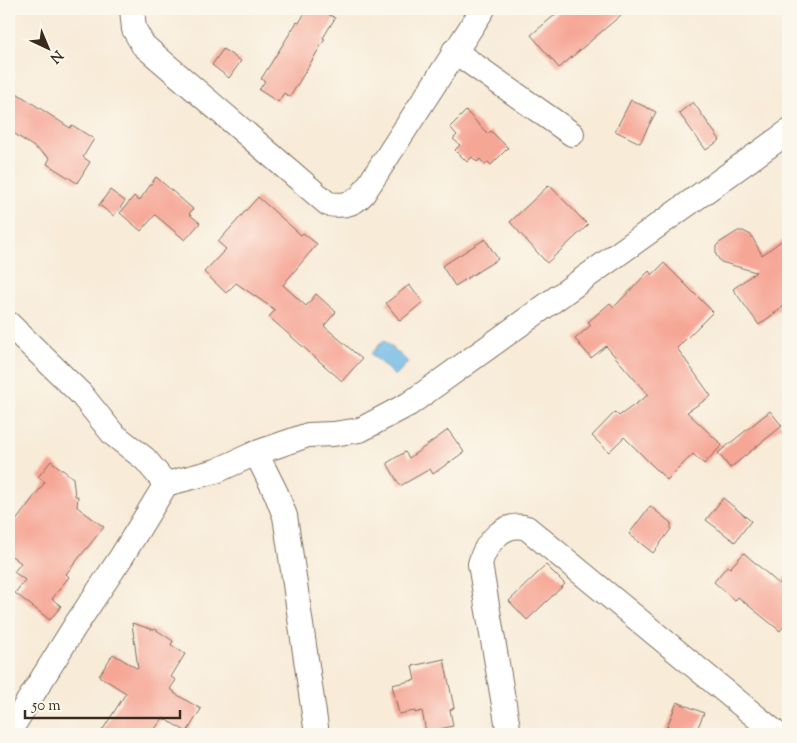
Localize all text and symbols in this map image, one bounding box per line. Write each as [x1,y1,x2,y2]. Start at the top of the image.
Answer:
north arrow [22,22,72,72]
text: N [45,45,67,67]
scale bar [25,688,180,720]
text: 50 m [31,696,61,717]

